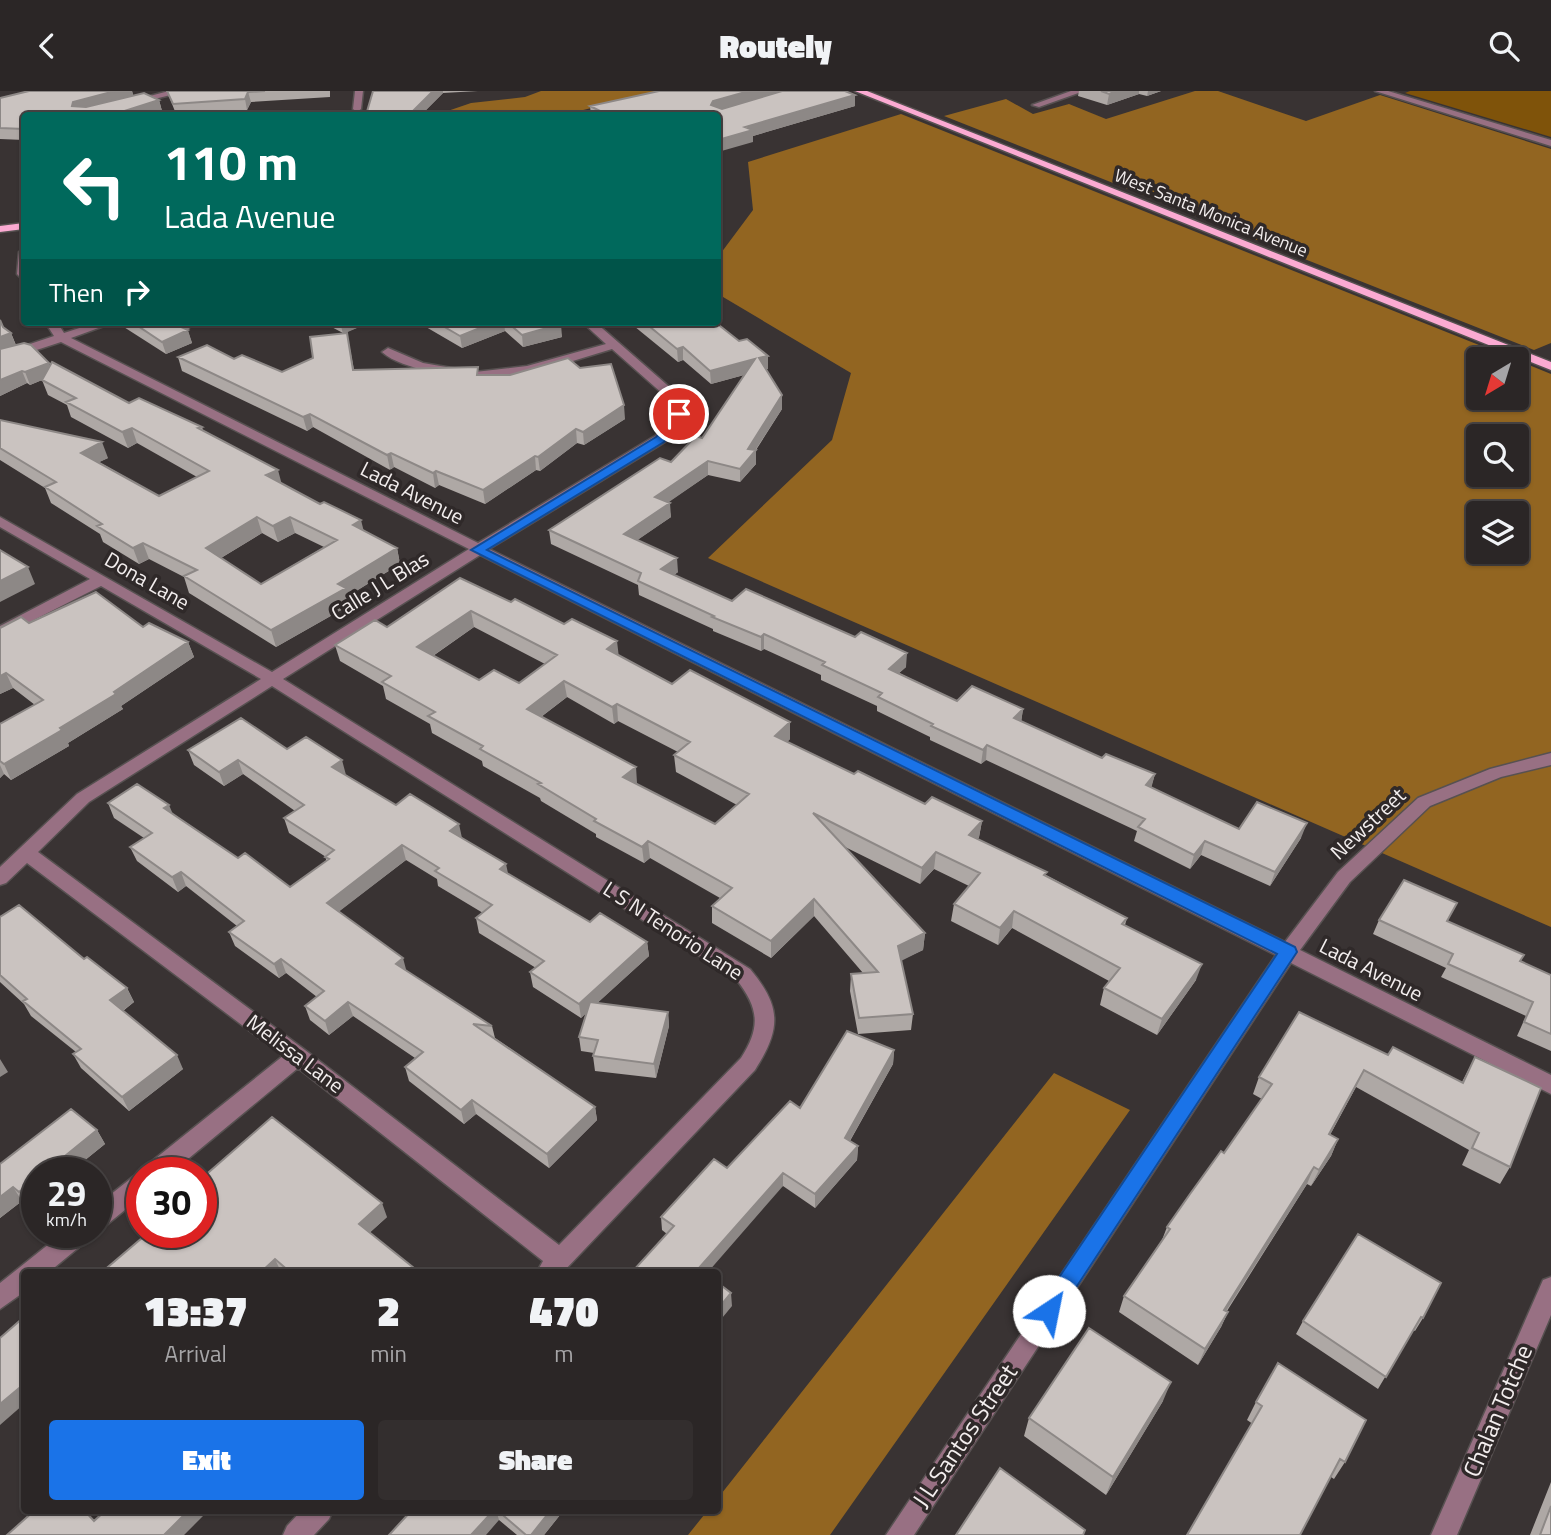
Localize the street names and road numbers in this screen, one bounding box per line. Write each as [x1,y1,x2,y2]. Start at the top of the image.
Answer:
street label: West Santa Monica Avenue [1110,161,1312,264]
street label: Lada Avenue [355,452,470,532]
street label: Calle J L Blas [324,542,435,628]
street label: Dona Lane [99,543,196,617]
street label: Newstreet [1322,779,1413,867]
street label: L S N Tenorio Lane [597,873,750,988]
street label: Lada Avenue [1314,929,1429,1009]
street label: Melissa Lane [240,1006,351,1101]
street label: Chalan Totche [1453,1339,1541,1482]
street label: J L Santos Street [903,1356,1026,1514]

